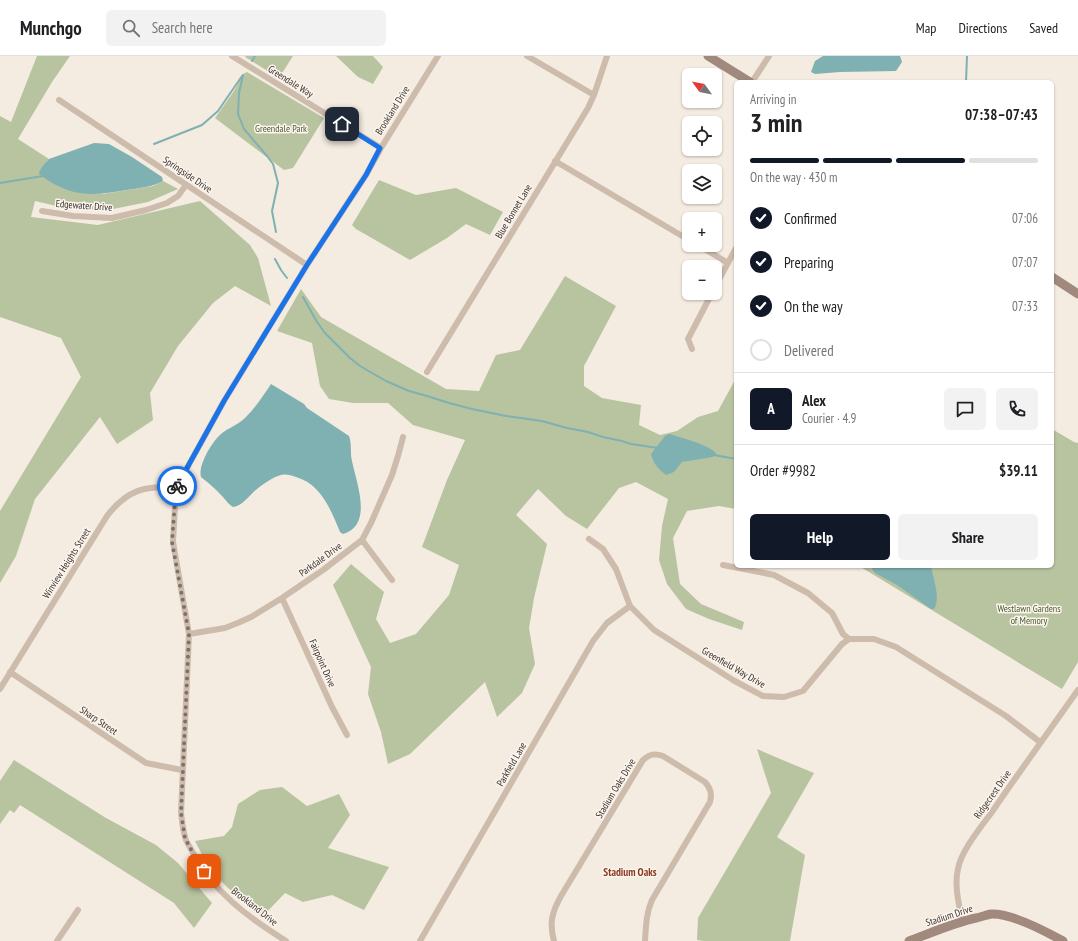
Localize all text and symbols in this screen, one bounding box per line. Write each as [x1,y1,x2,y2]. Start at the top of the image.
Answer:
search box [106,10,386,46]
text: Munchgo [20,16,82,40]
icon: search [120,17,142,39]
text: Search here [152,18,213,37]
text: Map [916,19,936,37]
text: Directions [958,19,1007,37]
text: Saved [1029,19,1058,37]
street label: Greendale Way [266,62,316,101]
north arrow [682,68,722,108]
map controls [682,68,722,300]
street label: Brookland Drive [372,83,413,137]
text: Arriving in [750,91,797,108]
text: 07:38–07:43 [965,105,1038,124]
text: 3 min [750,106,803,139]
pin [325,107,359,141]
icon: home [331,113,353,135]
button: locate [682,116,722,156]
park label: Greendale Park [255,122,307,135]
street label: Springside Drive [161,153,215,196]
button: layers [682,164,722,204]
text: On the way · 430 m [750,169,837,186]
street label: Blue Bonnet Lane [492,182,535,241]
street label: Edgewater Drive [55,197,113,214]
icon: check [750,207,772,229]
text: Confirmed [784,209,837,228]
text: 07:06 [1012,210,1038,227]
button: + [682,212,722,252]
icon: check [750,251,772,273]
text: Preparing [784,253,834,272]
text: 07:07 [1012,254,1038,271]
button: − [682,260,722,300]
icon: check [750,295,772,317]
text: On the way [784,297,843,316]
text: 07:33 [1012,298,1038,315]
text: Delivered [784,341,834,360]
button: chat [944,388,986,430]
button: phone [996,388,1038,430]
text: Alex [802,391,826,410]
text: A [767,399,775,418]
text: Courier · 4.9 [802,410,856,427]
text: Order #9982 [750,461,816,480]
text: $39.11 [999,461,1038,480]
courier [157,466,197,506]
icon: bike [166,475,188,497]
button: Help [750,514,890,560]
button: Share [898,514,1038,560]
street label: Winview Heights Street [40,525,93,601]
street label: Parkdale Drive [296,539,344,579]
park label: Westlawn Gardens of Memory [997,602,1061,627]
street label: Fairpoint Drive [306,637,339,689]
street label: Greenfield Way Drive [700,644,768,691]
street label: Sharp Street [77,703,120,738]
street label: Parkfield Lane [494,740,529,789]
street label: Stadium Oaks Drive [592,756,638,821]
street label: Ridgecrest Drive [971,767,1014,821]
pin [187,854,221,888]
icon: bag [193,860,215,882]
district label: Stadium Oaks [603,865,657,879]
street label: Brookland Drive [229,884,280,929]
street label: Stadium Drive [924,902,974,929]

